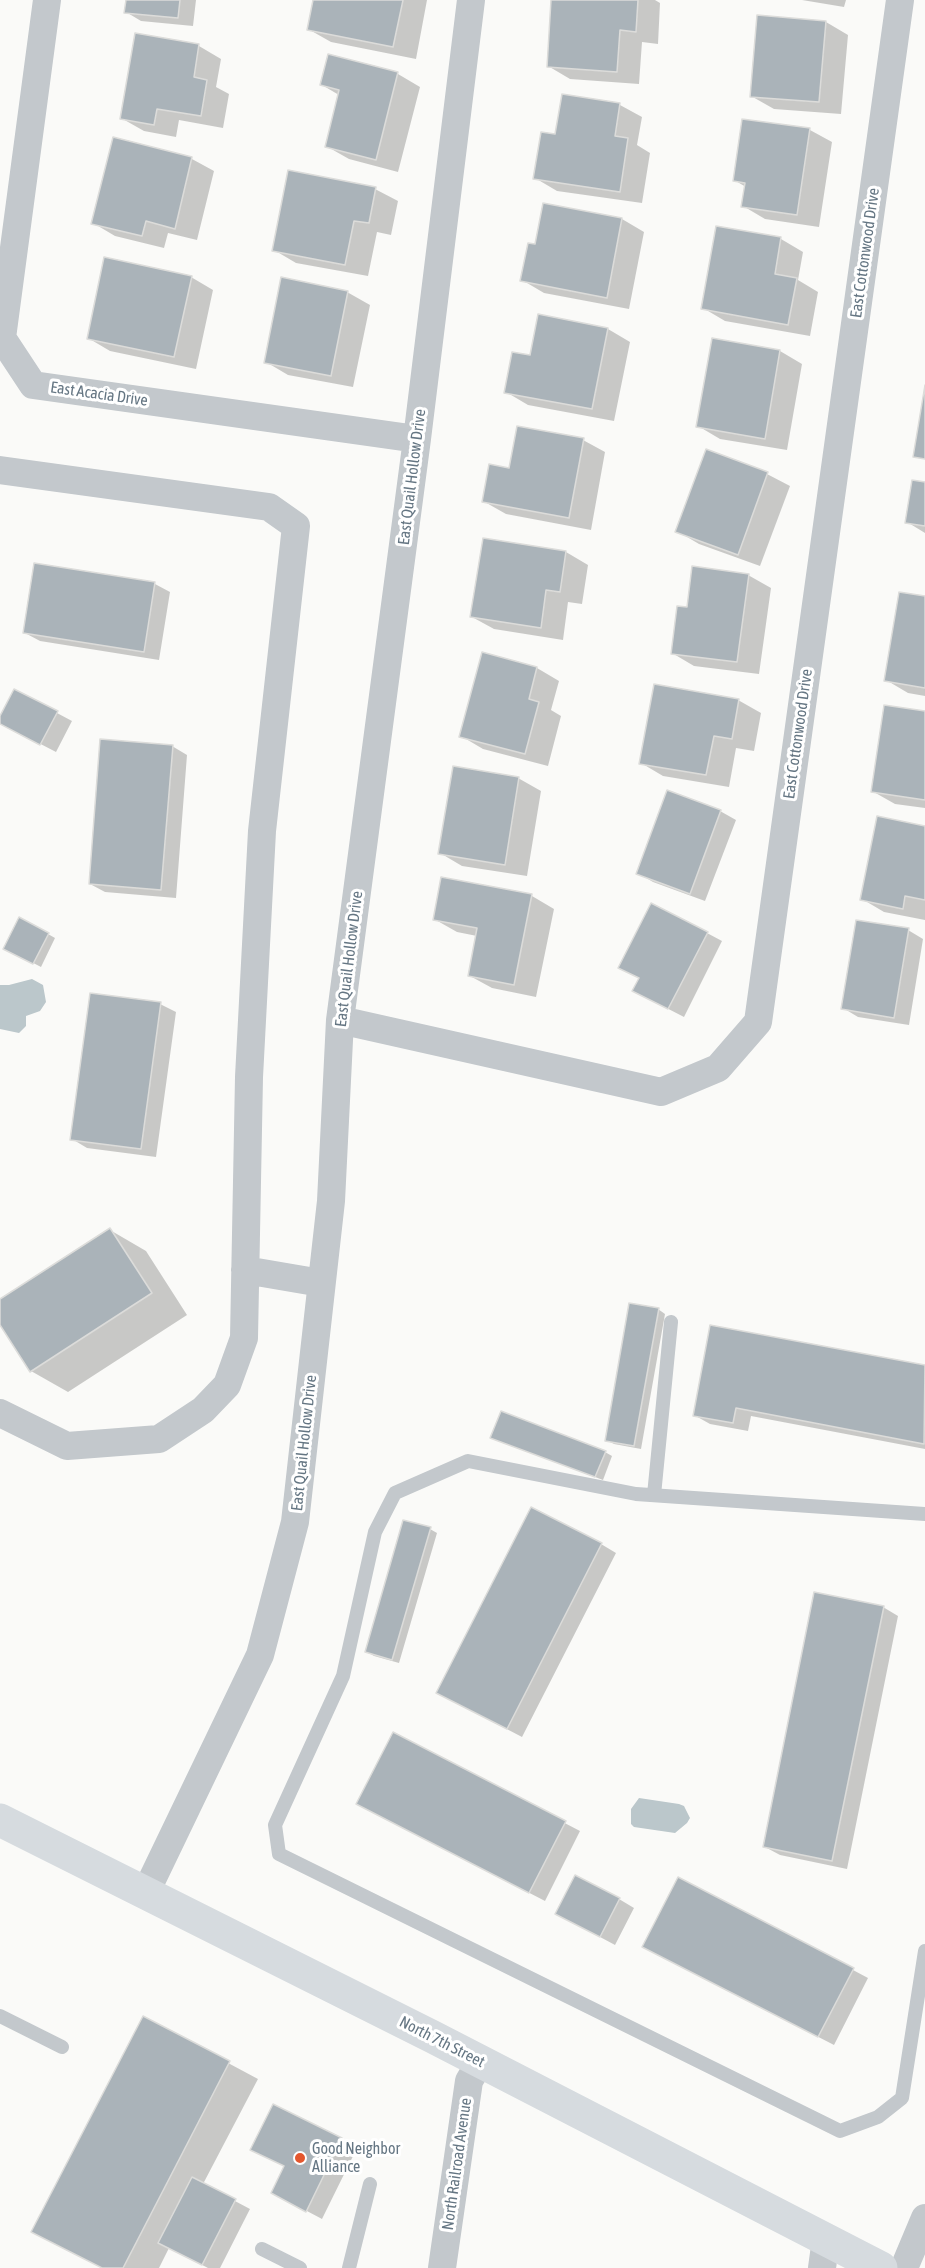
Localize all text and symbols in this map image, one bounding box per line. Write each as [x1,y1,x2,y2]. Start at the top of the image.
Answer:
street label: East Cottonwood Drive [846,187,884,319]
street label: East Acacia Drive [49,378,149,410]
street label: East Quail Hollow Drive [394,408,430,546]
street label: East Cottonwood Drive [779,668,817,800]
street label: East Quail Hollow Drive [331,890,367,1028]
street label: East Quail Hollow Drive [287,1374,321,1512]
street label: North 7th Street [396,2012,488,2072]
street label: North Railroad Avenue [438,2097,476,2231]
place label: Good Neighbor Alliance [312,2139,400,2177]
marker: Good Neighbor Alliance [293,2151,307,2165]

